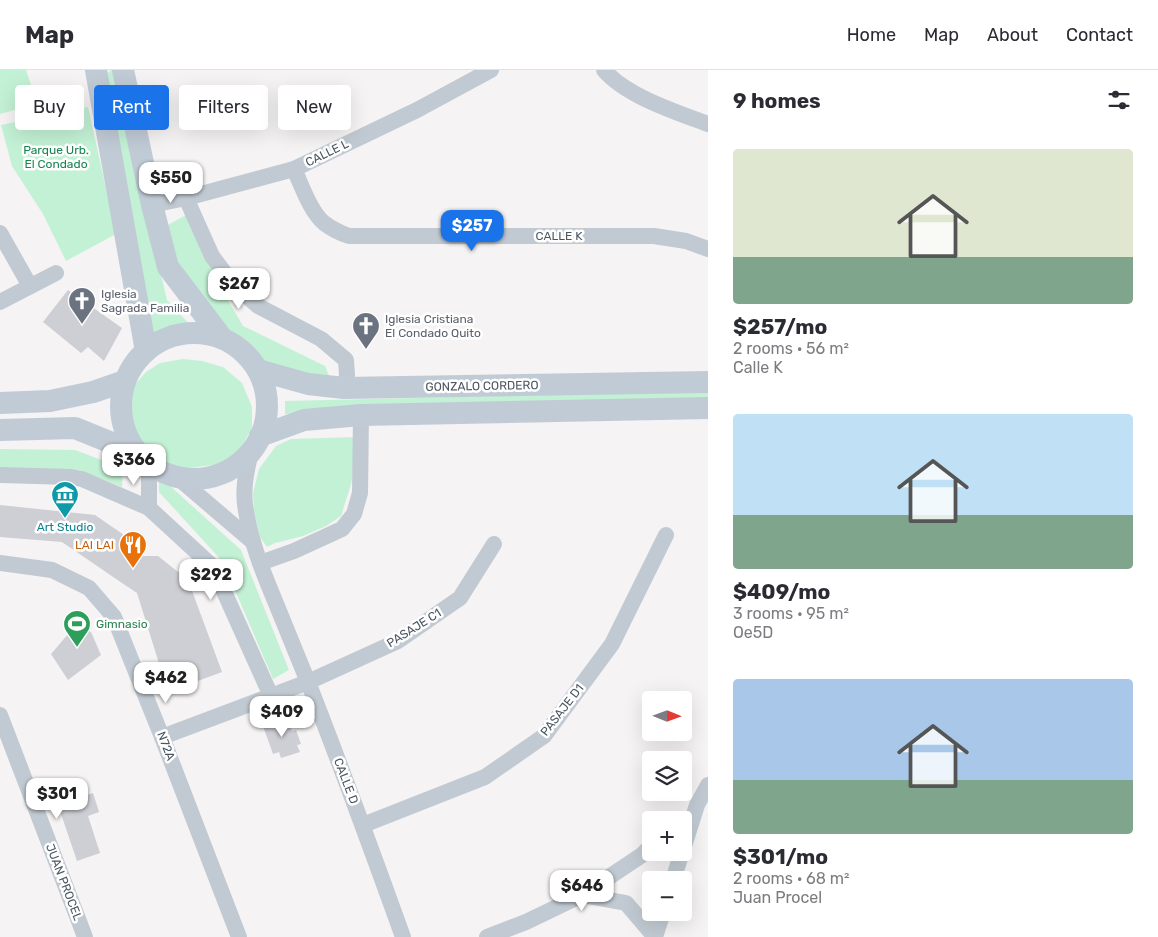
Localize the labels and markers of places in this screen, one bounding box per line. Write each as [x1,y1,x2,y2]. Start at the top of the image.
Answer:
pin: $550 [141,162,201,204]
pin: $257 [442,210,502,252]
pin: $267 [209,268,269,310]
church icon: Iglesia Sagrada Familia [67,286,97,325]
place label: Iglesia Sagrada Familia [101,287,189,315]
church icon: Iglesia Cristiana El Condado Quito [351,311,381,350]
place label: Iglesia Cristiana El Condado Quito [385,312,481,340]
pin: $366 [104,444,164,486]
museum icon: Art Studio [50,480,80,519]
place label: Art Studio [37,520,93,534]
restaurant icon: LAI LAI [118,530,148,569]
place label: LAI LAI [75,538,114,552]
pin: $292 [181,558,241,601]
sports icon: Gimnasio [62,609,92,648]
place label: Gimnasio [96,617,148,631]
pin: $462 [136,662,196,704]
pin: $409 [252,696,312,738]
pin: $301 [27,778,87,820]
pin: $646 [552,870,612,912]

